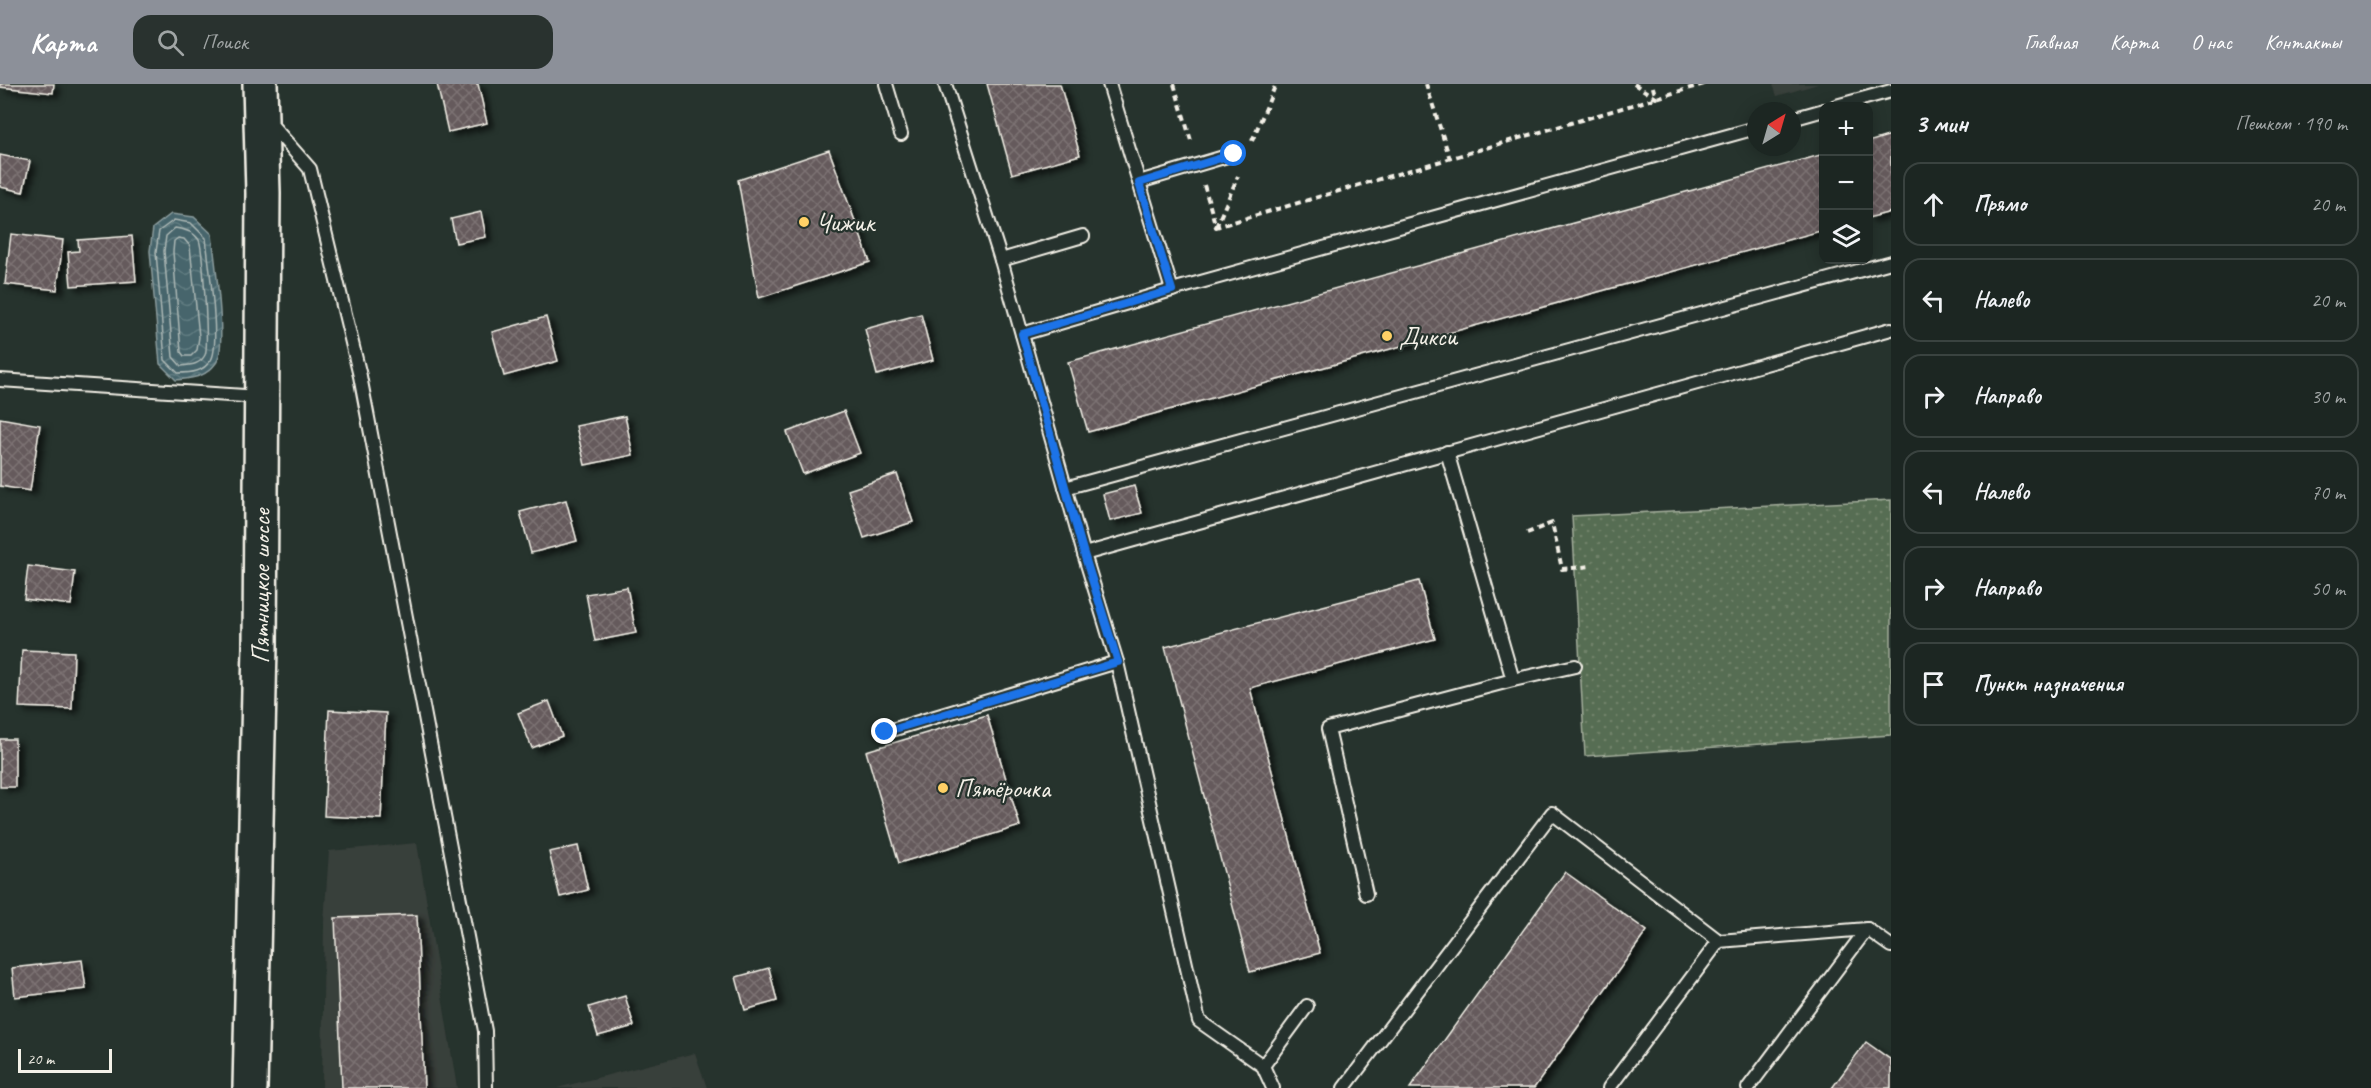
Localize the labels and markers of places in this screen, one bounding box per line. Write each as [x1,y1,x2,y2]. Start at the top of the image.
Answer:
place label: Чижик [816,206,877,239]
marker: Чижик [797,215,811,229]
place label: Дикси [1399,320,1459,353]
marker: Дикси [1380,329,1394,343]
place label: Пятёрочка [955,772,1052,805]
marker: Пятёрочка [936,781,950,795]

